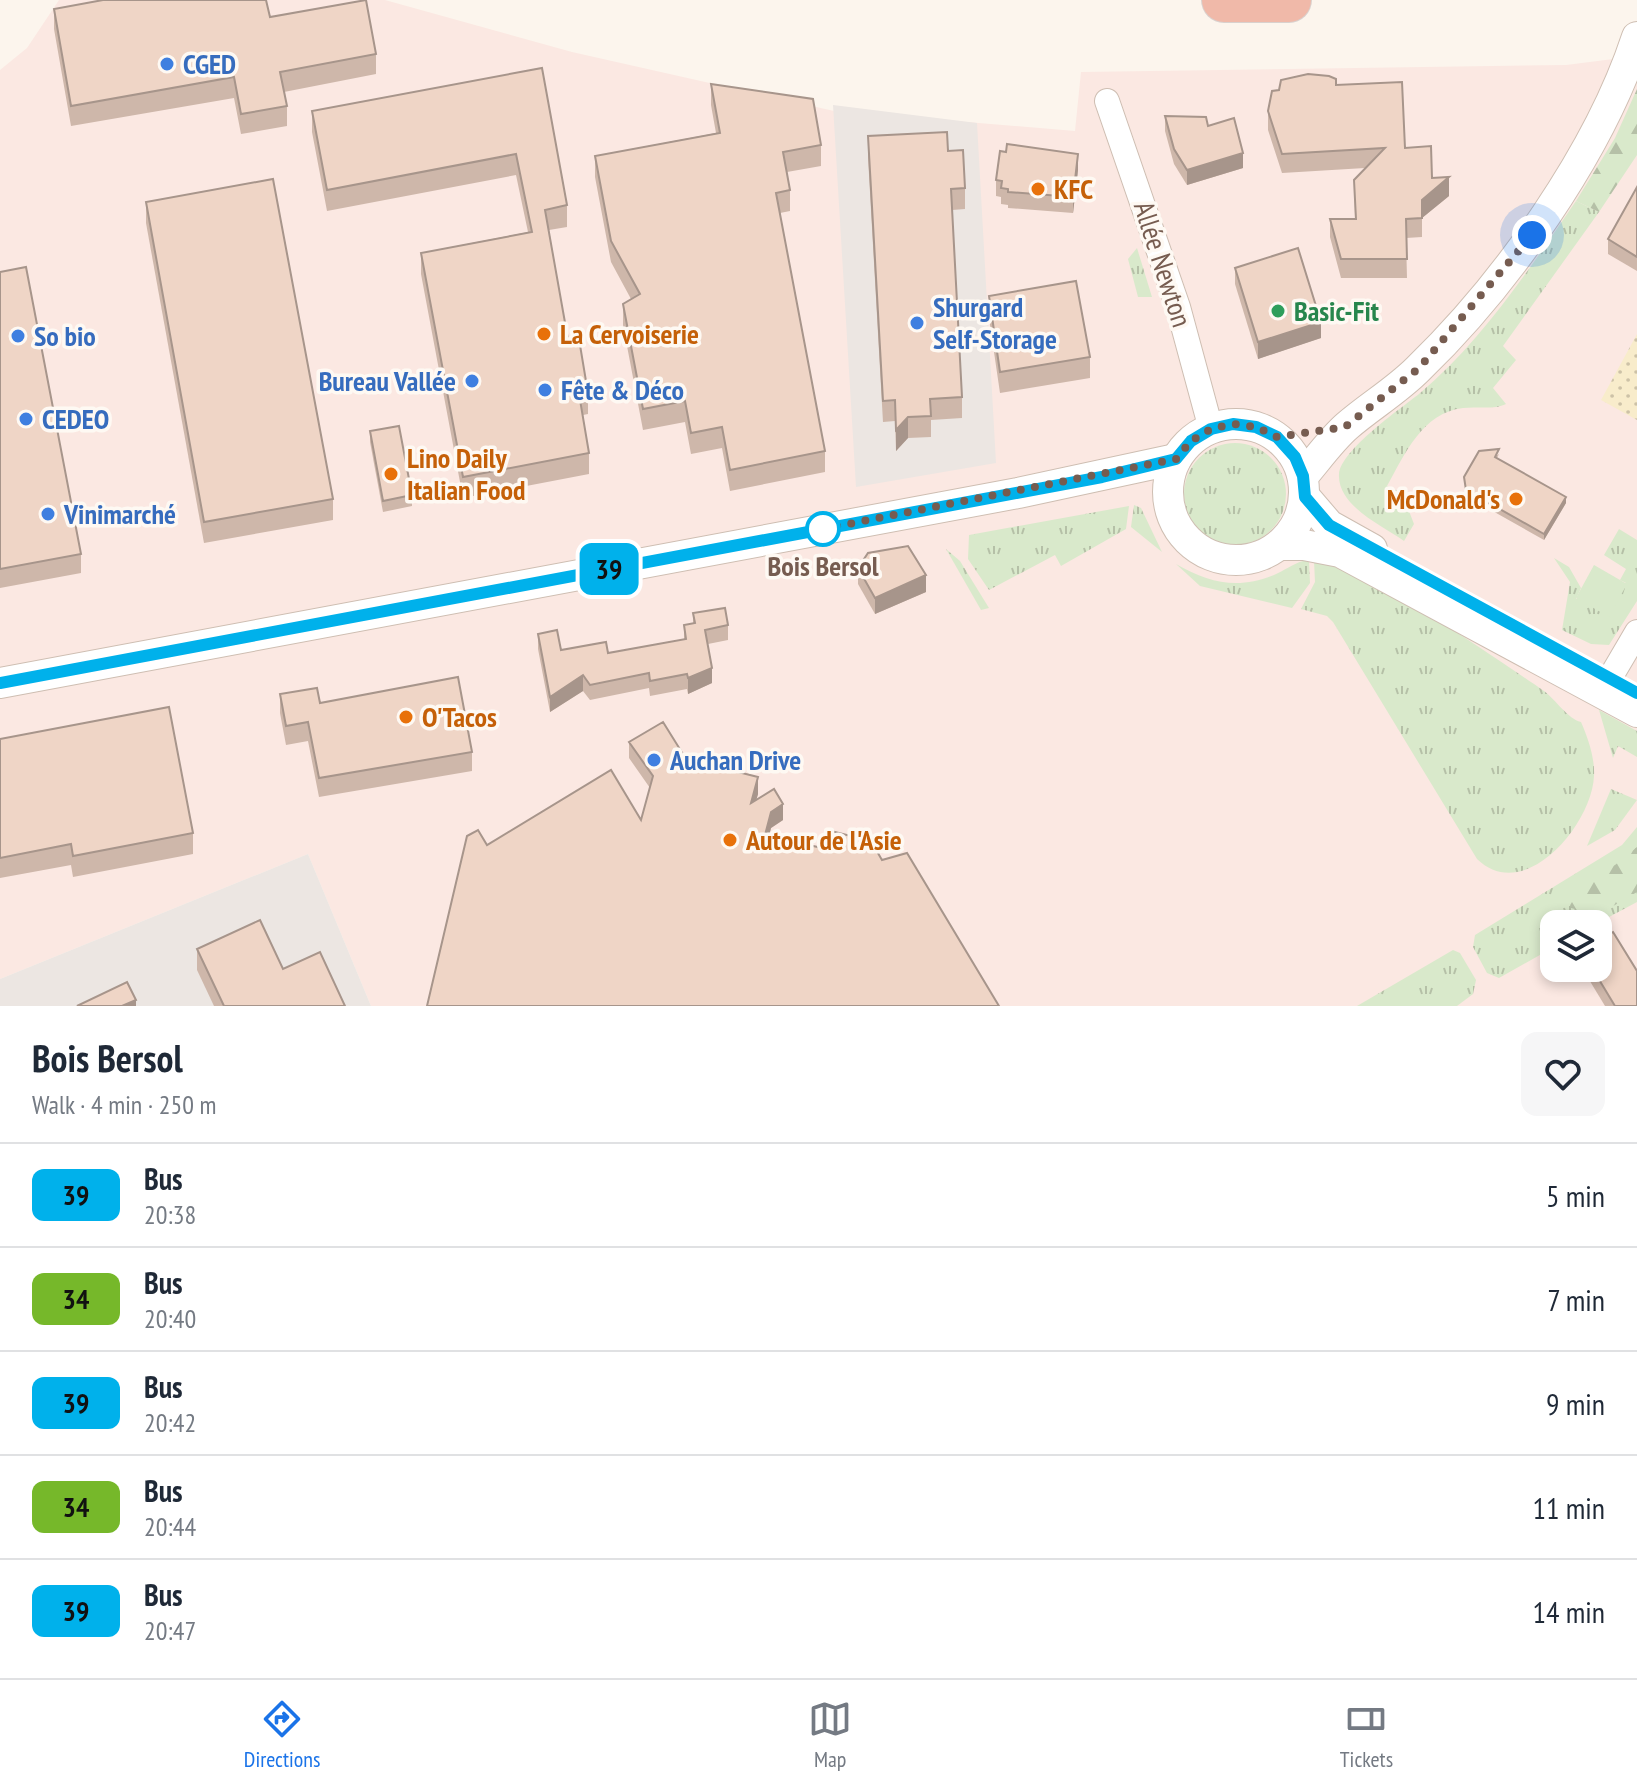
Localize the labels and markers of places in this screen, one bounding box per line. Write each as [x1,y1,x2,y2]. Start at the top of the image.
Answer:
place label: CGED [183,45,236,82]
marker: CGED [158,55,176,73]
place label: KFC [1054,170,1093,207]
marker: KFC [1029,180,1047,198]
place label: Shurgard Self-Storage [933,288,1057,357]
place label: Basic-Fit [1294,292,1379,329]
marker: Basic-Fit [1269,302,1287,320]
marker: Shurgard Self-Storage [908,314,926,332]
place label: La Cervoiserie [560,315,699,352]
place label: So bio [34,317,96,354]
marker: La Cervoiserie [535,325,553,343]
marker: So bio [9,327,27,345]
place label: Bureau Vallée [319,362,456,399]
place label: Fête & Déco [561,371,684,408]
marker: Bureau Vallée [463,372,481,390]
marker: Fête & Déco [536,381,554,399]
place label: CEDEO [42,400,109,437]
marker: CEDEO [17,410,35,428]
place label: Lino Daily Italian Food [407,439,525,508]
marker: Lino Daily Italian Food [382,465,400,483]
place label: McDonald's [1387,480,1500,517]
marker: McDonald's [1507,490,1525,508]
place label: Vinimarché [63,495,176,532]
marker: Vinimarché [39,505,57,523]
marker: Bois Bersol [806,512,840,546]
place label: Bois Bersol [768,547,879,584]
place label: O'Tacos [422,698,497,735]
marker: O'Tacos [397,708,415,726]
place label: Auchan Drive [669,741,801,778]
marker: Auchan Drive [645,751,663,769]
place label: Autour de l'Asie [745,821,902,858]
marker: Autour de l'Asie [721,831,739,849]

